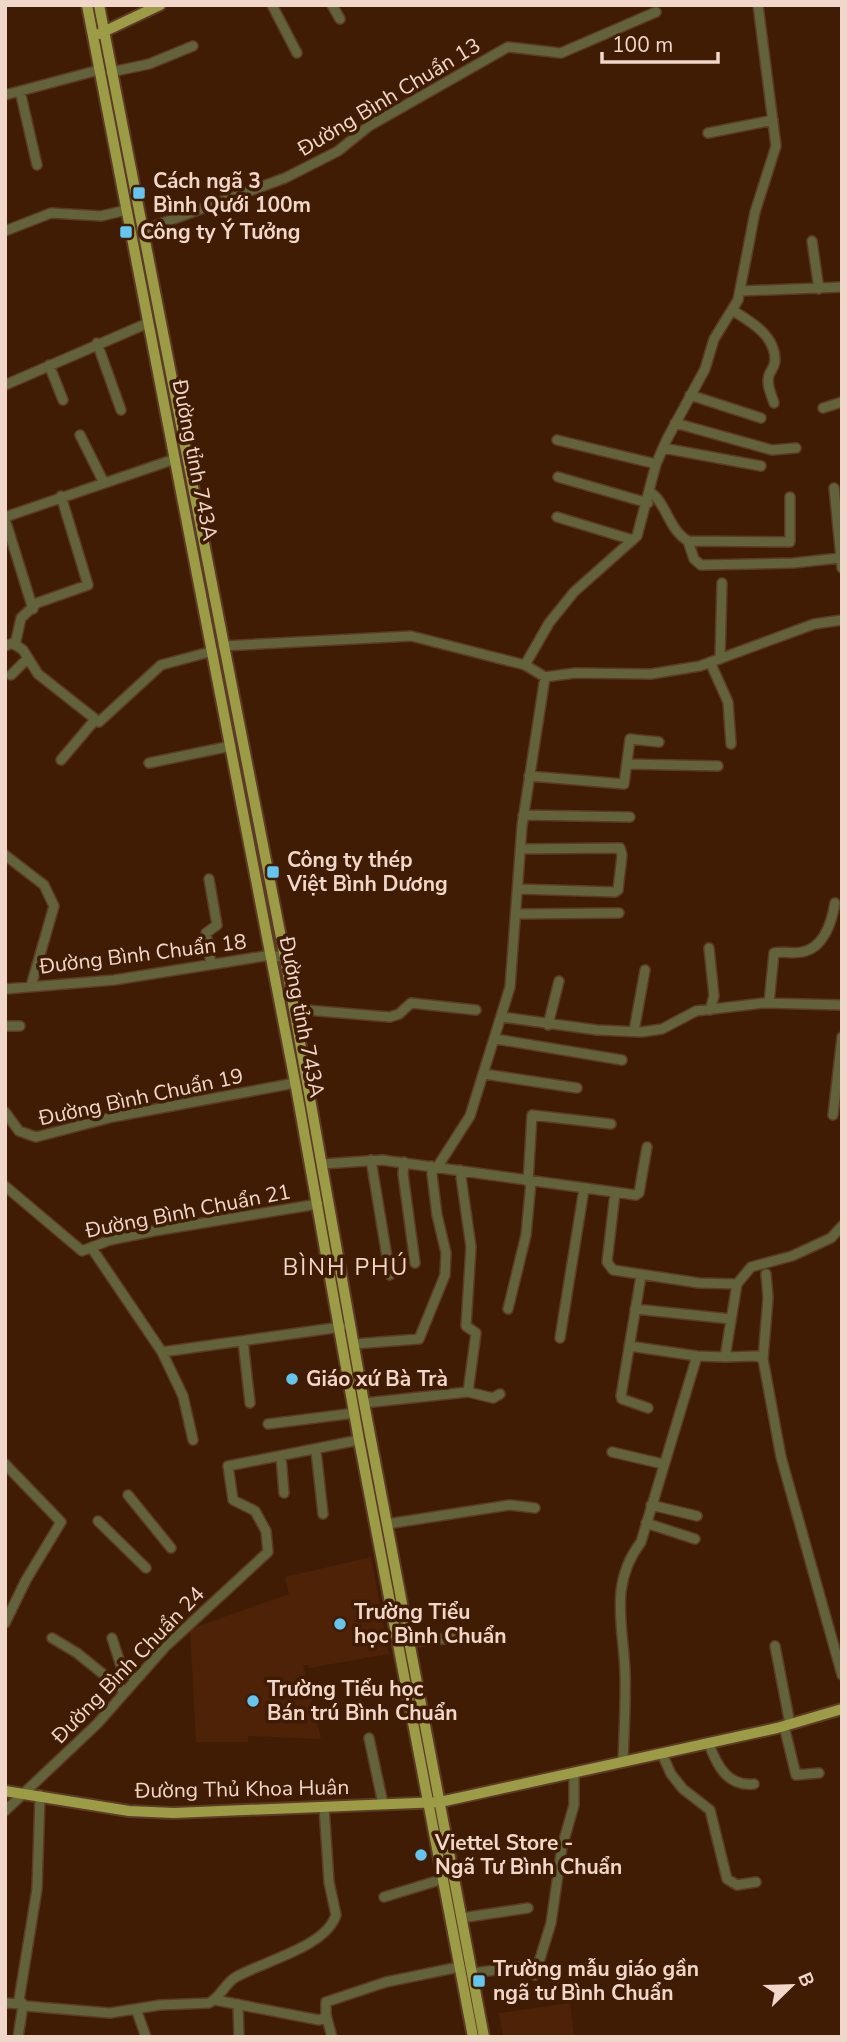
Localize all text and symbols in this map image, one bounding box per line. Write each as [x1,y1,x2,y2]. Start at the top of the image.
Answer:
scale bar [602,21,718,65]
street label: Đường Bình Chuẩn 13 [292,31,486,163]
text: 100 m [612,31,673,59]
place label: Cách ngã 3 Bình Qưới 100m [153,167,311,219]
marker: Cách ngã 3 Bình Qưới 100m [131,185,147,201]
place label: Công ty Ý Tưởng [140,218,301,246]
marker: Công ty Ý Tưởng [118,224,134,240]
street label: Đường tỉnh 743A [165,376,224,543]
place label: Công ty thép Việt Bình Dương [286,846,448,898]
marker: Công ty thép Việt Bình Dương [265,864,281,880]
street label: Đường Bình Chuẩn 18 [37,927,248,981]
street label: Đường tỉnh 743A [272,933,331,1100]
street label: Đường Bình Chuẩn 19 [35,1062,246,1133]
street label: Đường Bình Chuẩn 21 [82,1177,293,1245]
district label: BÌNH PHÚ [283,1252,409,1283]
place label: Giáo xứ Bà Trà [306,1365,448,1393]
marker: Giáo xứ Bà Trà [284,1371,300,1387]
street label: Đường Bình Chuẩn 24 [45,1580,210,1750]
place label: Trường Tiểu học Bình Chuẩn [354,1598,506,1650]
marker: Trường Tiểu học Bình Chuẩn [332,1616,348,1632]
place label: Trường Tiểu học Bán trú Bình Chuẩn [267,1675,458,1727]
marker: Trường Tiểu học Bán trú Bình Chuẩn [245,1693,261,1709]
street label: Đường Thủ Khoa Huân [134,1773,349,1805]
place label: Viettel Store - Ngã Tư Bình Chuẩn [434,1829,622,1881]
marker: Viettel Store - Ngã Tư Bình Chuẩn [413,1847,429,1863]
north arrow [756,1951,826,2021]
place label: Trường mẫu giáo gần ngã tư Bình Chuẩn [493,1955,699,2007]
text: B [791,1969,820,1991]
marker: Trường mẫu giáo gần ngã tư Bình Chuẩn [471,1973,487,1989]

